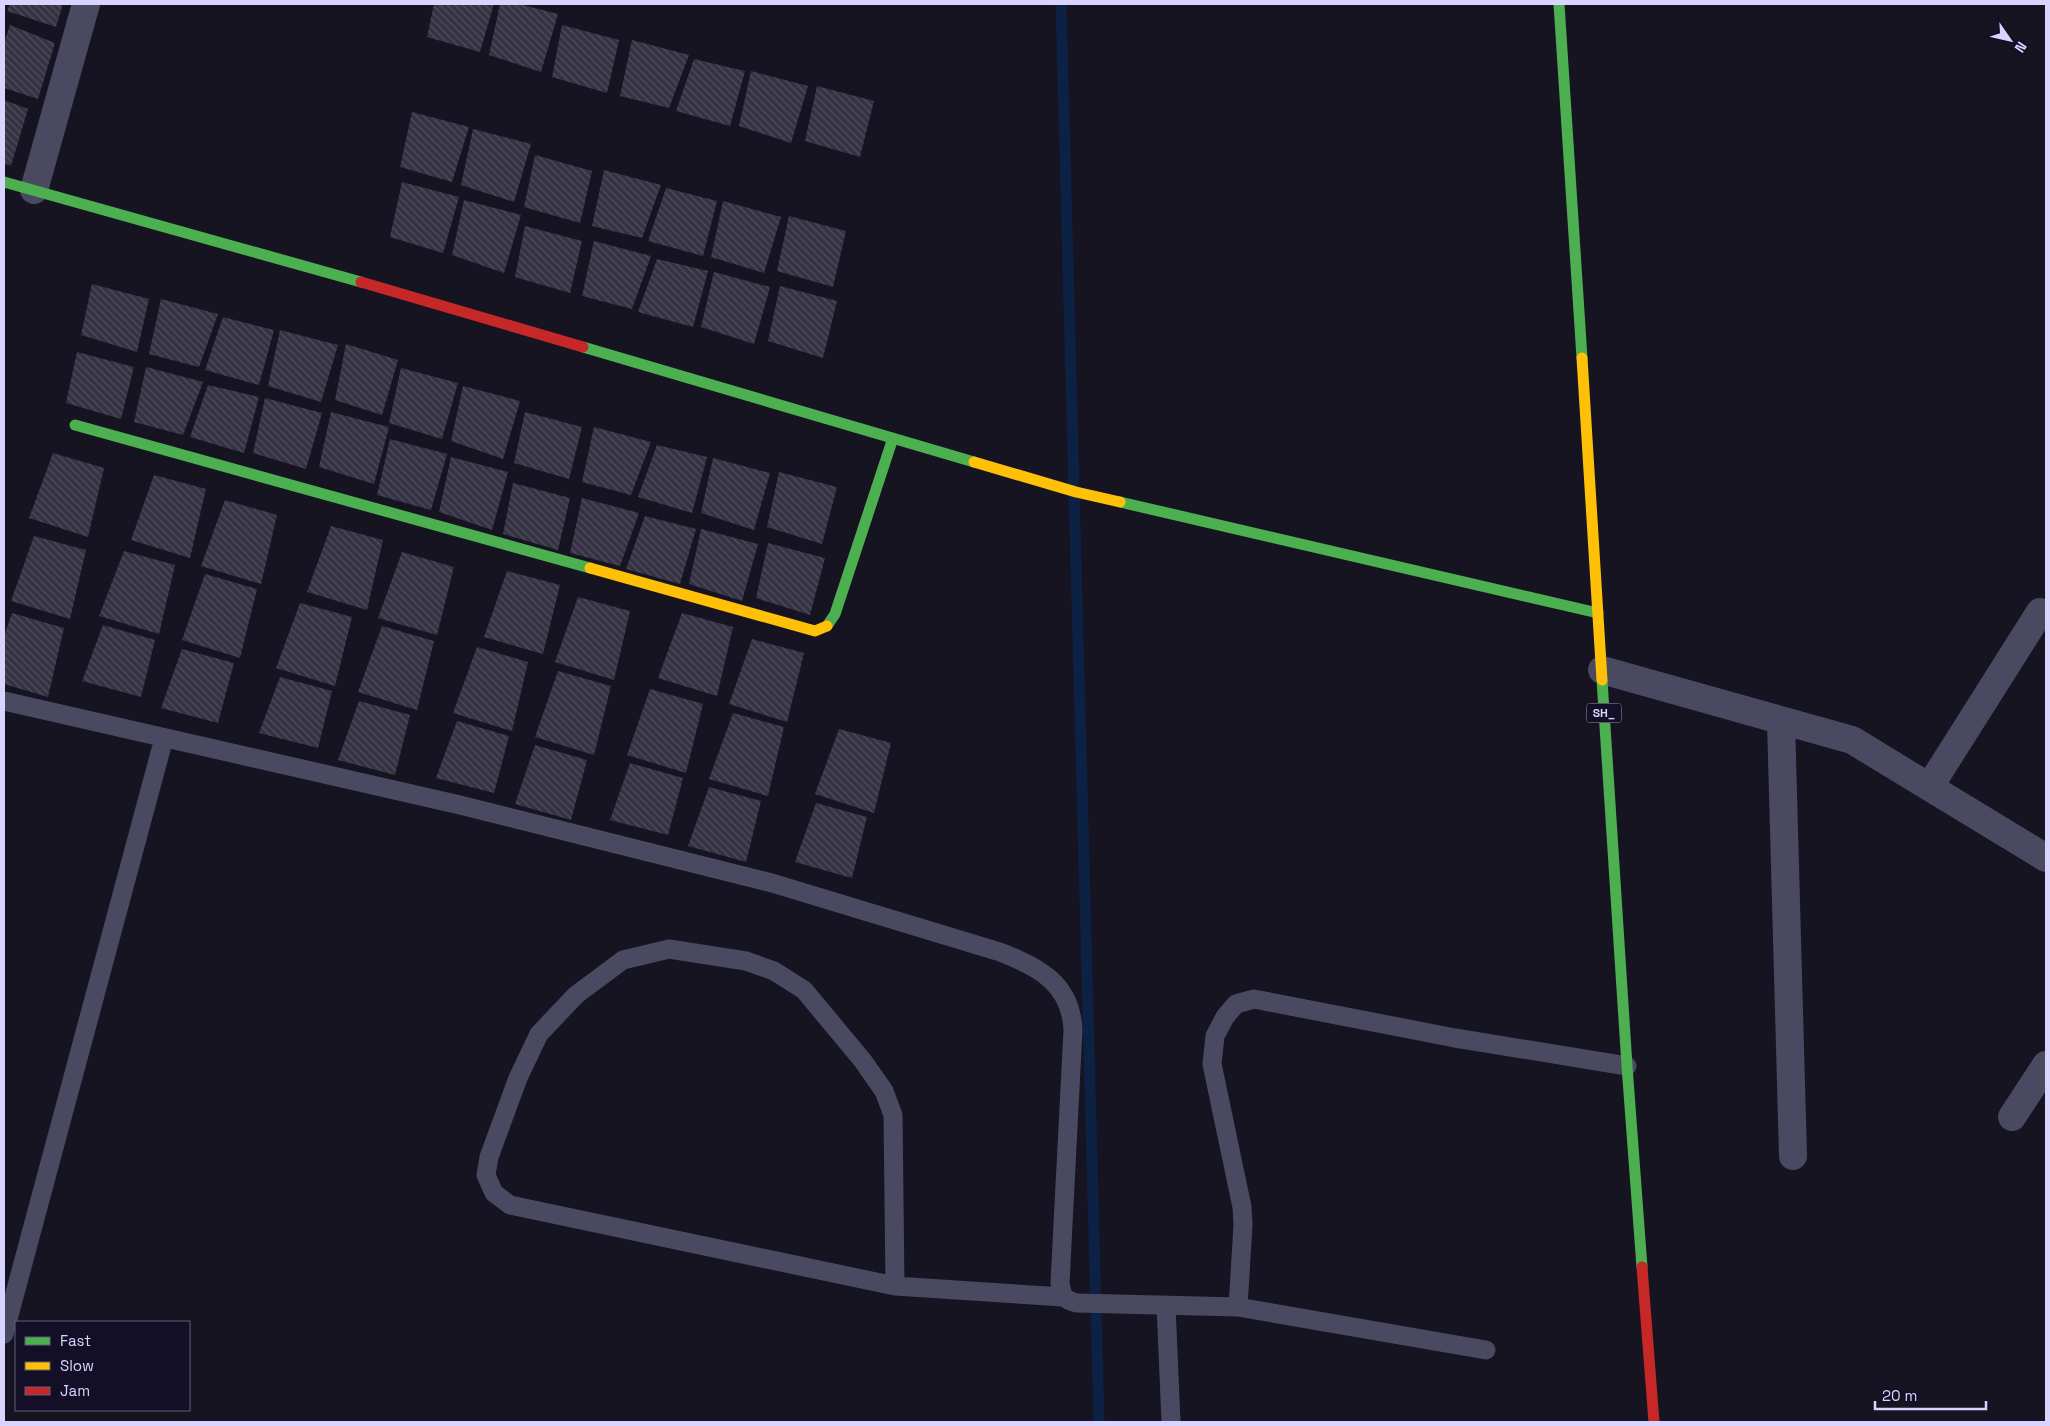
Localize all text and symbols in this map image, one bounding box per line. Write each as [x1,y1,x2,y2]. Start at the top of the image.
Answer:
north arrow [1985,15,2035,65]
text: N [2011,38,2031,56]
road number: SH_ [1586,704,1622,722]
legend [15,1321,190,1411]
text: Fast [60,1331,91,1350]
text: Slow [60,1356,94,1375]
scale bar [1875,1378,1986,1410]
text: Jam [60,1381,90,1400]
text: 20 m [1882,1386,1917,1405]

